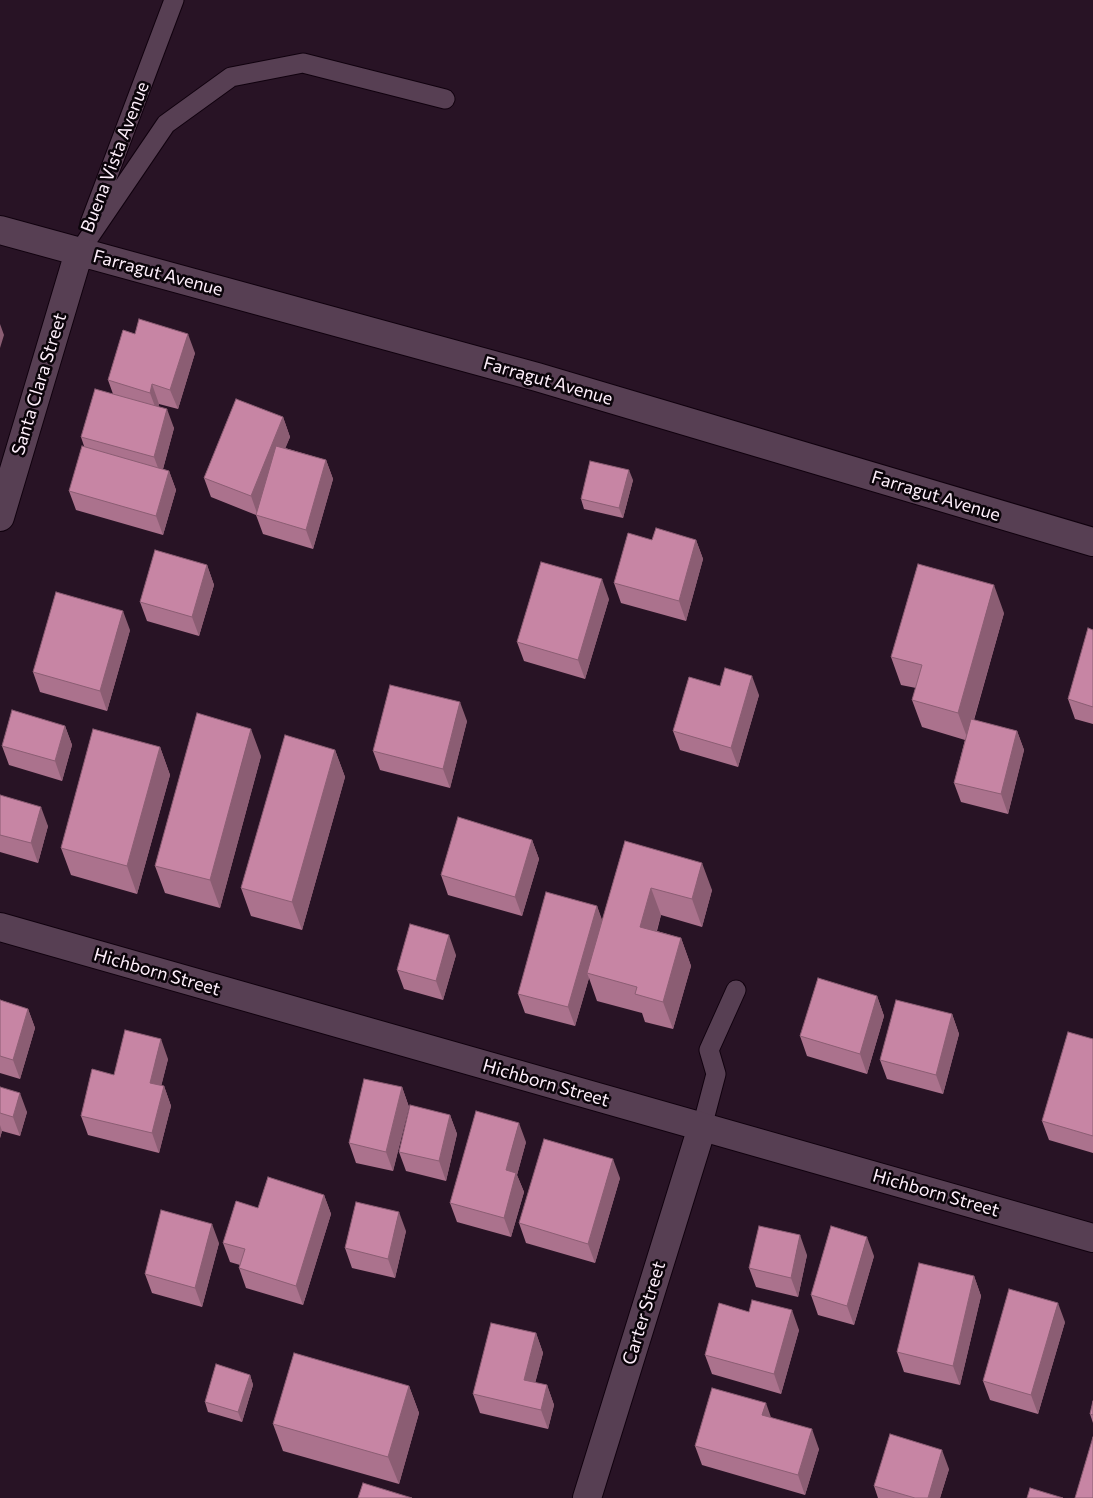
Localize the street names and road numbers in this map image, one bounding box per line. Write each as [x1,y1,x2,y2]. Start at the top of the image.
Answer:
street label: Buena Vista Avenue [76,79,154,235]
street label: Farragut Avenue [91,245,225,301]
street label: Santa Clara Street [7,310,71,458]
street label: Farragut Avenue [481,352,615,410]
street label: Farragut Avenue [869,466,1003,526]
street label: Hichborn Street [91,944,223,1000]
street label: Hichborn Street [480,1055,612,1111]
street label: Hichborn Street [870,1165,1002,1221]
street label: Carter Street [618,1259,670,1367]

